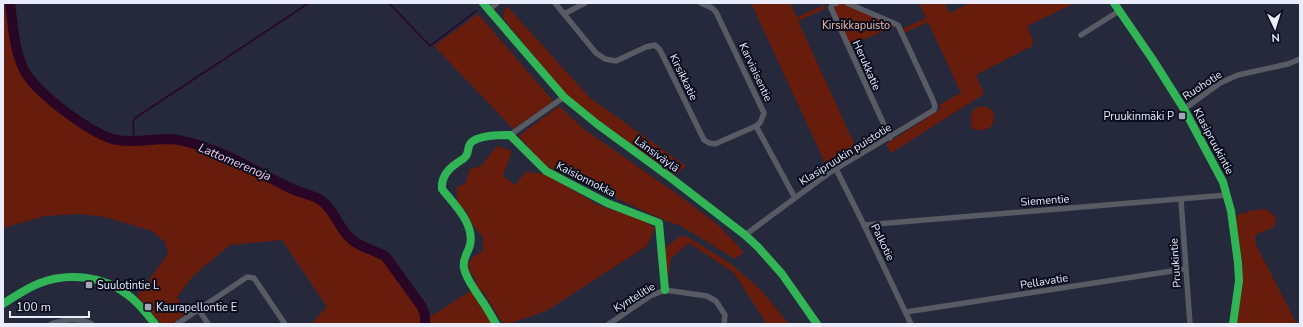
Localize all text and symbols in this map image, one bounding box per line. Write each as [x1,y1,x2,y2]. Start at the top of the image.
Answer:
north arrow [1255,8,1295,48]
park label: Kirsikkapuisto [822,18,890,33]
text: N [1271,30,1280,45]
street label: Herukkatie [849,38,884,93]
street label: Karviaisentie [735,40,776,104]
street label: Kirsikkatie [666,51,701,103]
street label: Ruohotie [1180,67,1225,104]
street label: Klasipruukintie [1190,105,1237,177]
place label: Pruukinmäki P [1103,109,1174,124]
marker: Pruukinmäki P [1177,111,1187,121]
street label: Klasipruukin puistotie [796,120,894,189]
street label: Länsiväylä [631,133,682,176]
water label: Lattomerenoja [196,139,274,185]
street label: Kaisionnokka [554,158,618,201]
street label: Siementie [1020,191,1070,210]
street label: Palkotie [867,221,898,263]
street label: Pruukintie [1166,238,1185,288]
street label: Pellavatie [1019,270,1069,293]
place label: Suulotintie L [97,278,159,293]
street label: Kyntelitie [611,279,658,316]
marker: Suulotintie L [84,280,94,290]
scale bar [10,293,89,319]
text: 100 m [16,299,51,315]
place label: Kaurapellontie E [156,300,237,315]
marker: Kaurapellontie E [143,302,153,312]

